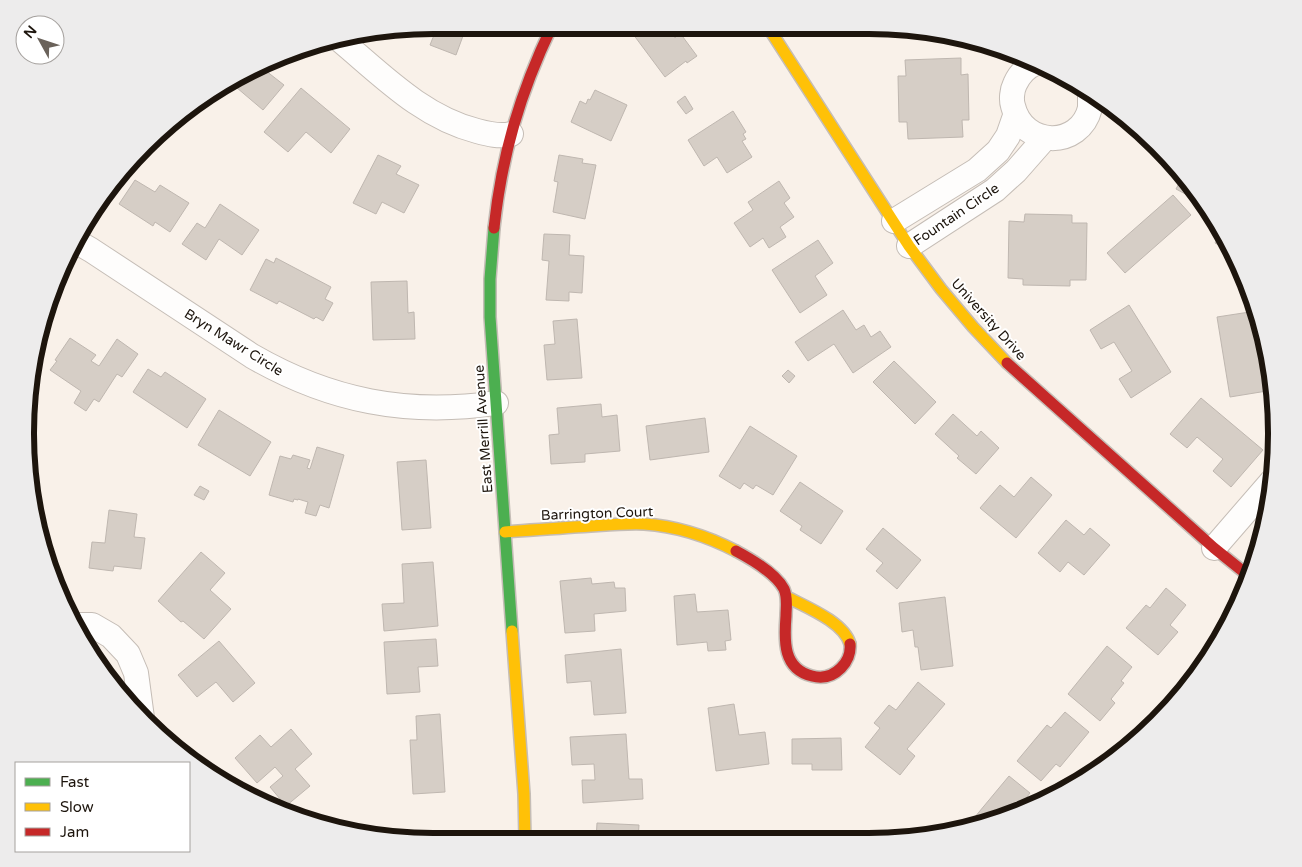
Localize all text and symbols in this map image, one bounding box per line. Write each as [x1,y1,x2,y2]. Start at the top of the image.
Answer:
north arrow [15,15,65,65]
text: N [20,22,41,42]
street label: Fountain Circle [910,180,1002,249]
street label: University Drive [947,275,1030,364]
street label: Bryn Mawr Circle [181,305,286,380]
street label: East Merrill Avenue [471,364,496,494]
street label: Barrington Court [541,503,654,524]
legend [15,762,190,852]
text: Fast [60,773,90,791]
text: Slow [60,798,94,816]
text: Jam [60,823,89,841]

